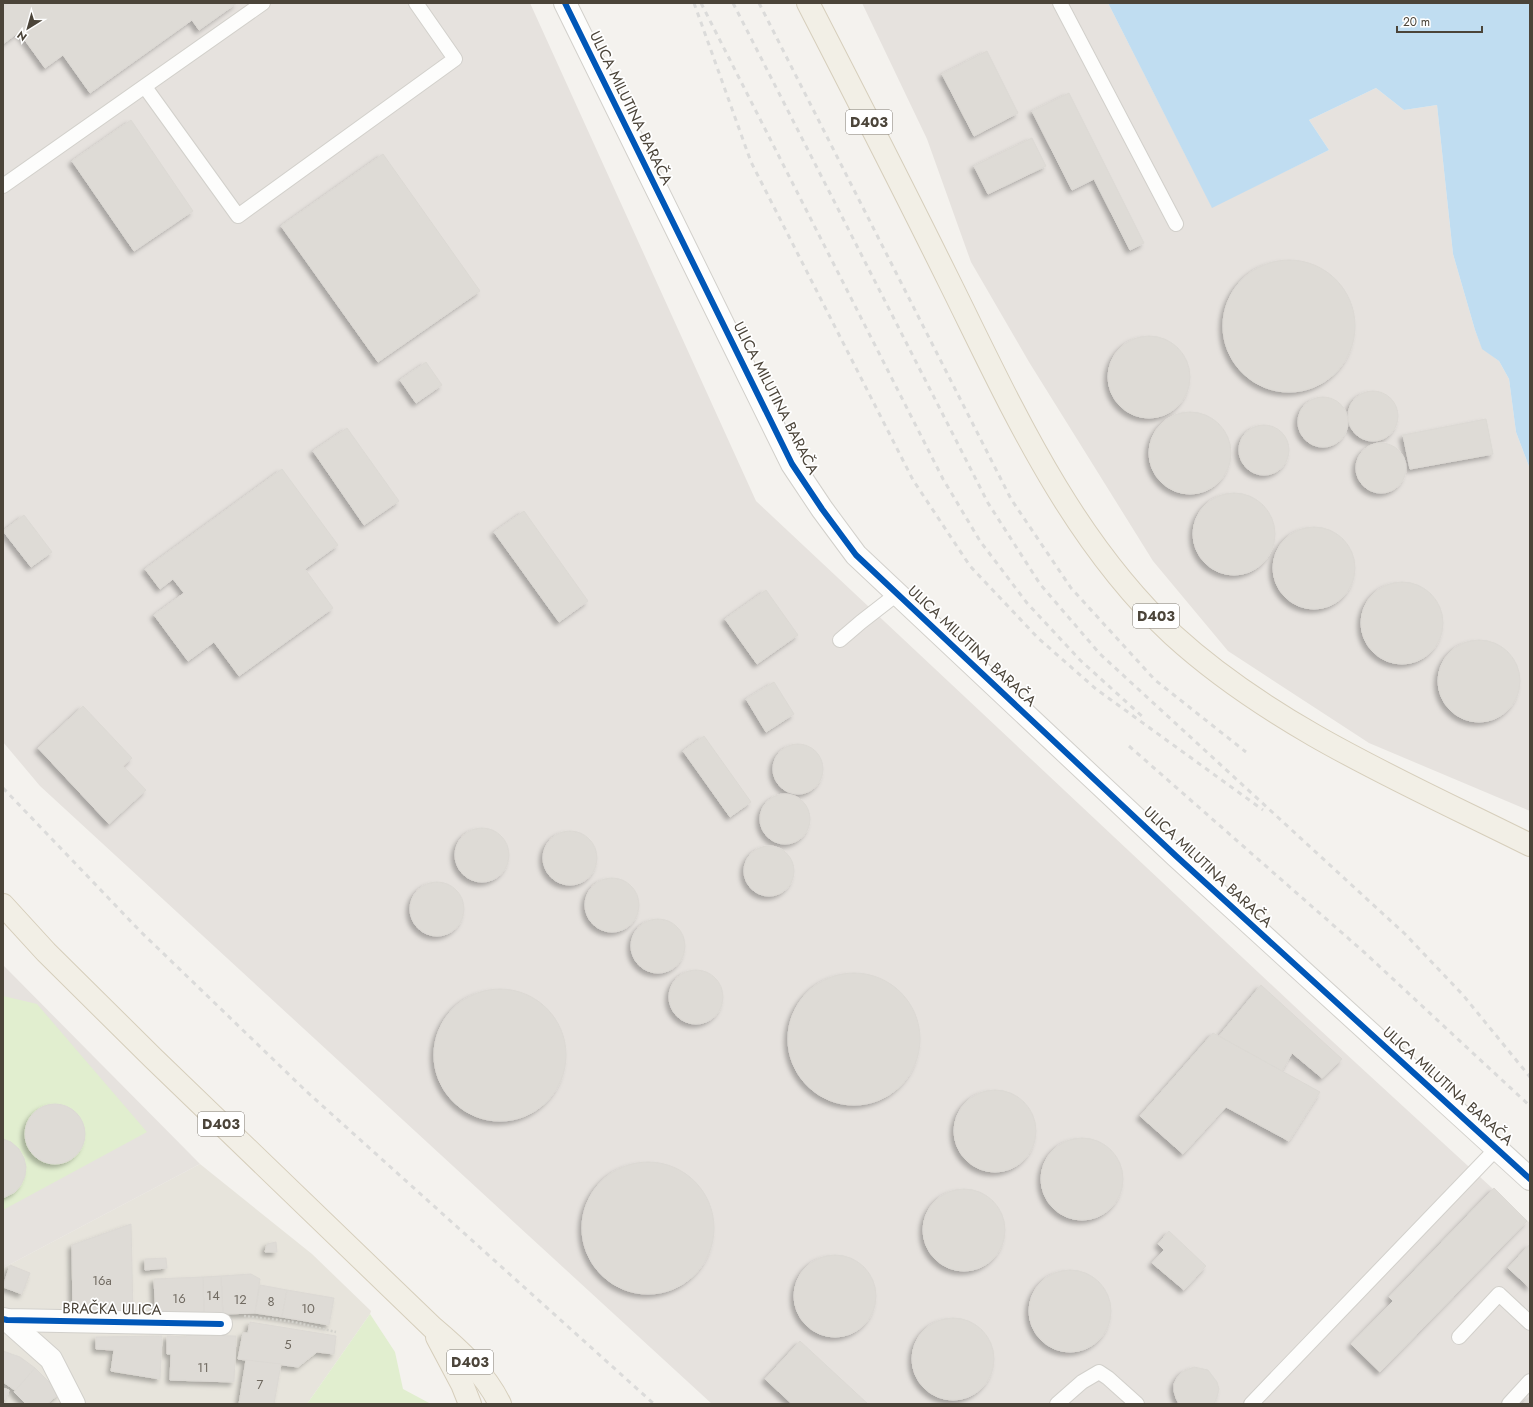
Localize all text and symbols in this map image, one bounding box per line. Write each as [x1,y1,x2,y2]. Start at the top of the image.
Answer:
north arrow [8,8,48,48]
scale bar [1397,8,1482,34]
text: 20 m [1403,13,1430,31]
text: N [14,27,30,45]
street label: ULICA MILUTINA BARAČA [584,27,678,189]
road number: D403 [846,110,892,134]
street label: ULICA MILUTINA BARAČA [728,318,824,478]
street label: ULICA MILUTINA BARAČA [903,580,1041,712]
road number: D403 [1133,604,1179,628]
street label: ULICA MILUTINA BARAČA [1139,801,1277,933]
street label: ULICA MILUTINA BARAČA [1378,1021,1518,1151]
road number: D403 [198,1112,244,1136]
house number: 16a [92,1271,112,1290]
house number: 14 [206,1286,220,1305]
house number: 16 [172,1289,186,1308]
house number: 12 [233,1290,247,1309]
house number: 8 [267,1292,275,1311]
street label: BRAČKA ULICA [62,1297,162,1321]
house number: 10 [301,1299,315,1318]
house number: 5 [284,1335,292,1354]
road number: D403 [447,1350,493,1374]
house number: 11 [197,1358,209,1377]
house number: 7 [257,1375,264,1394]

